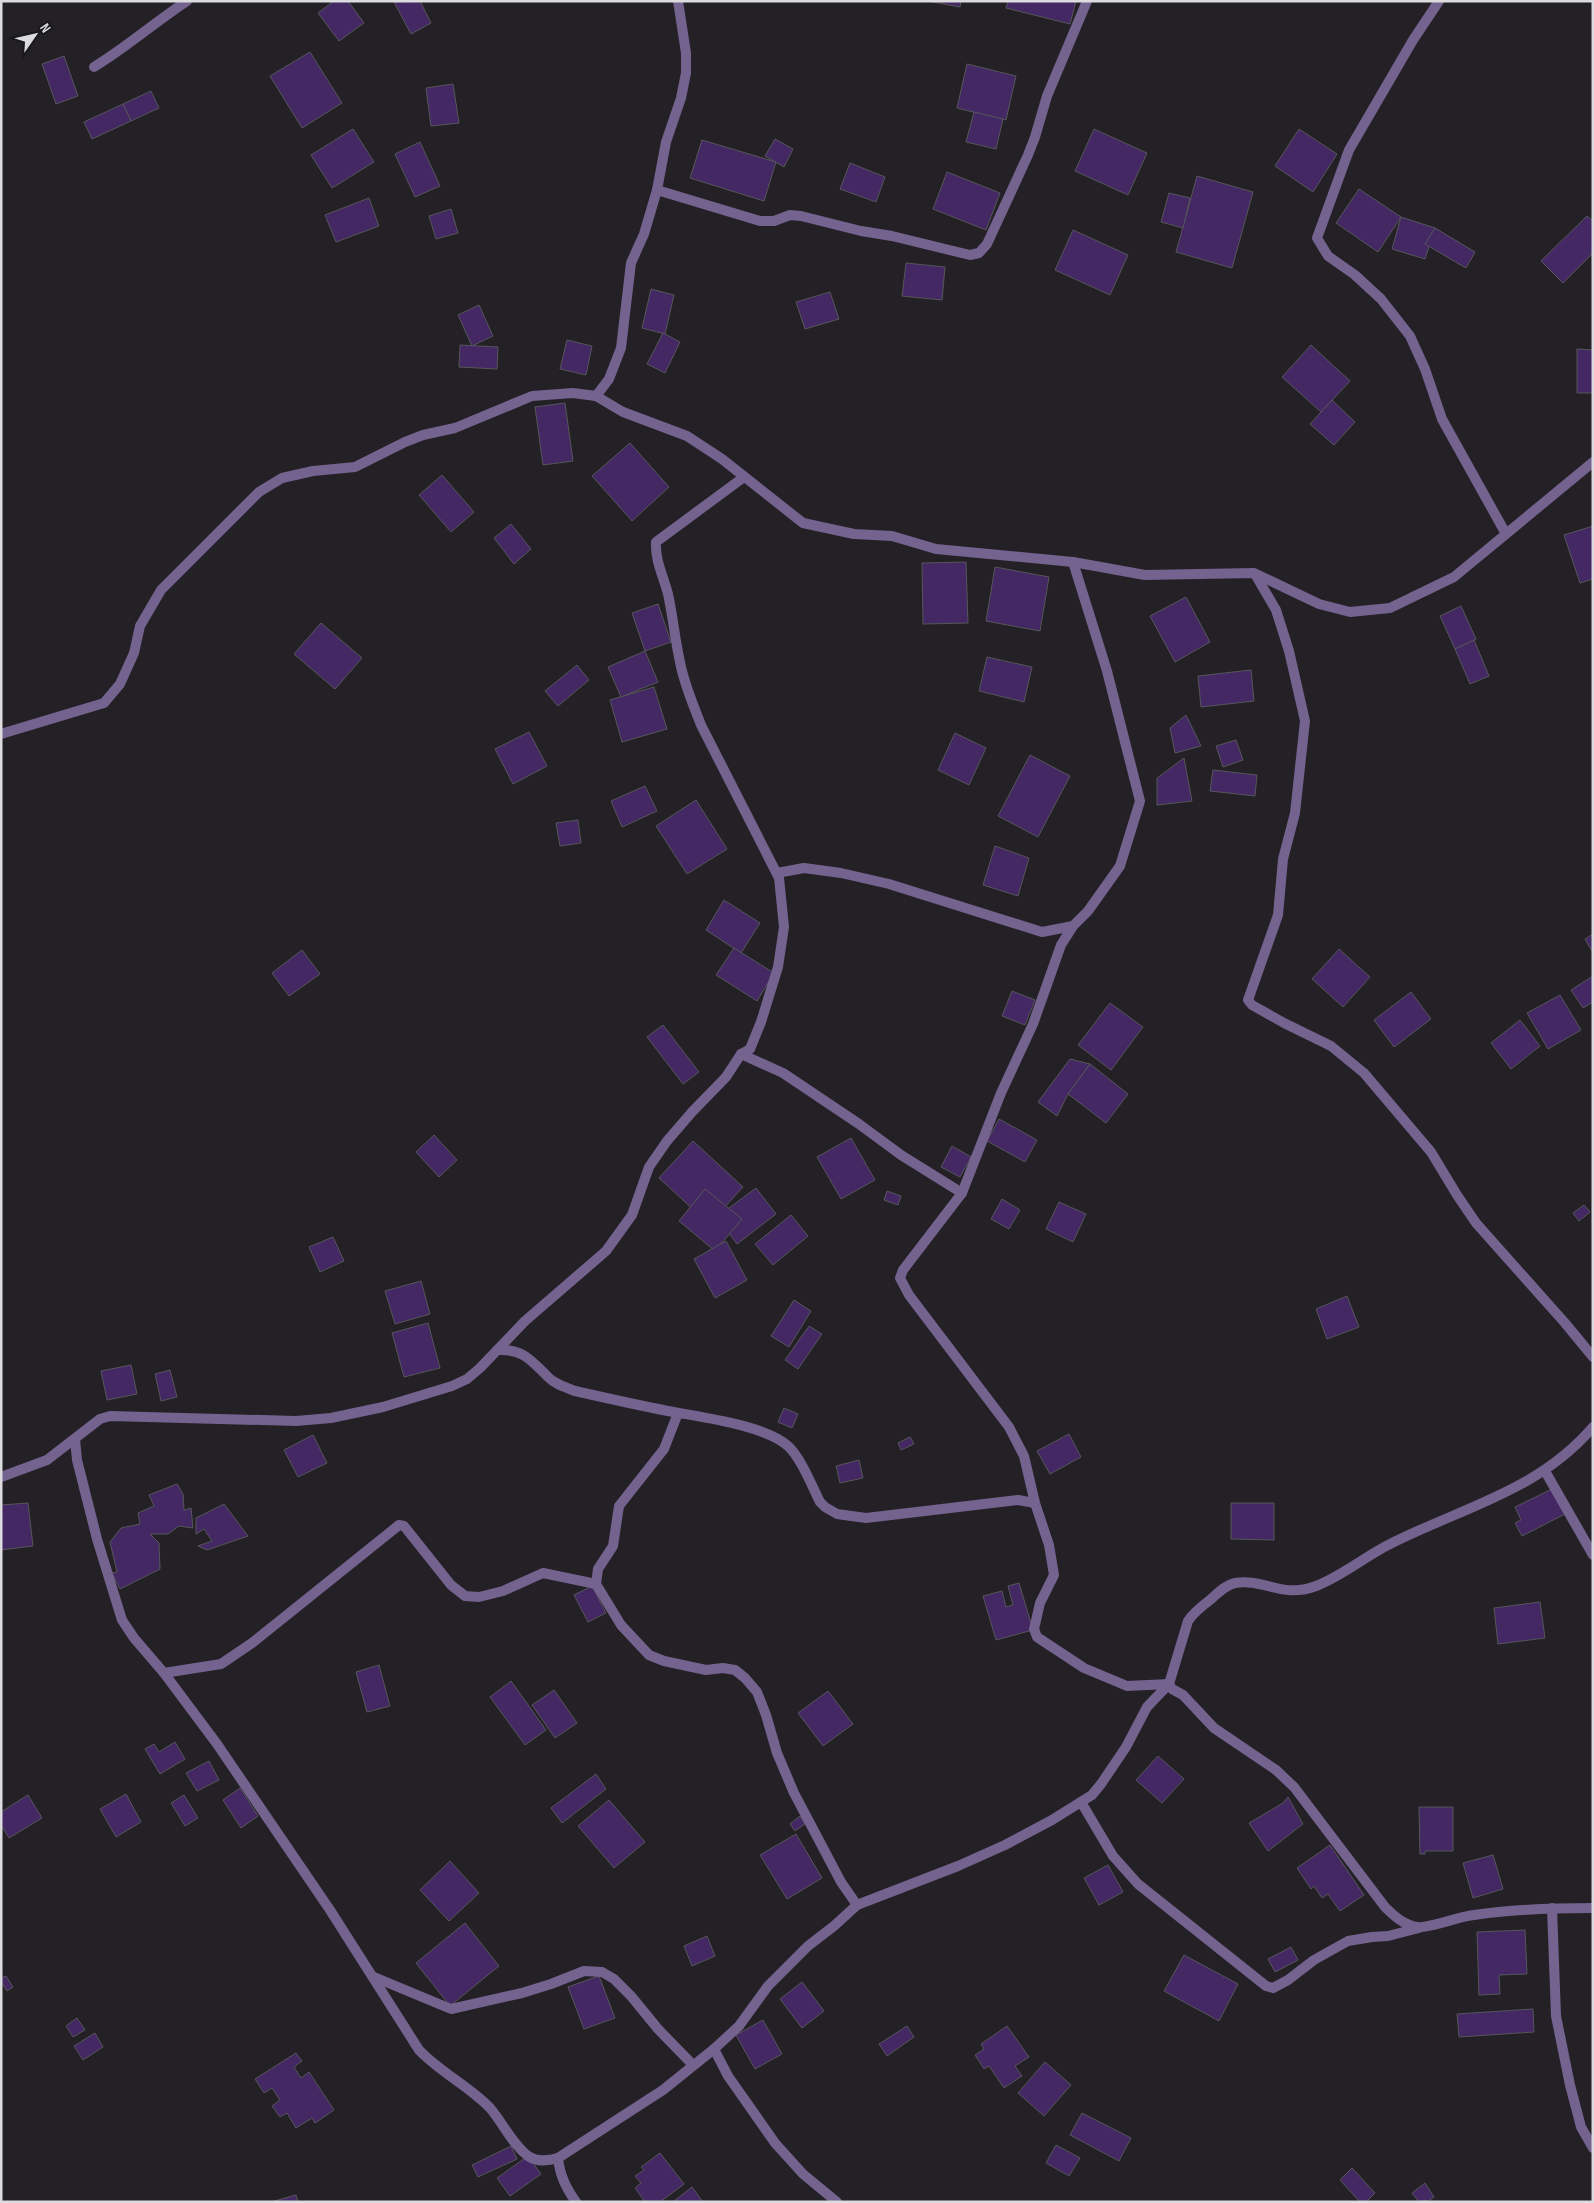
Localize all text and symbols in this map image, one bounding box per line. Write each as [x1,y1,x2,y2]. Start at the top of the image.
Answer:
north arrow [10,10,60,60]
text: N [36,20,55,36]

